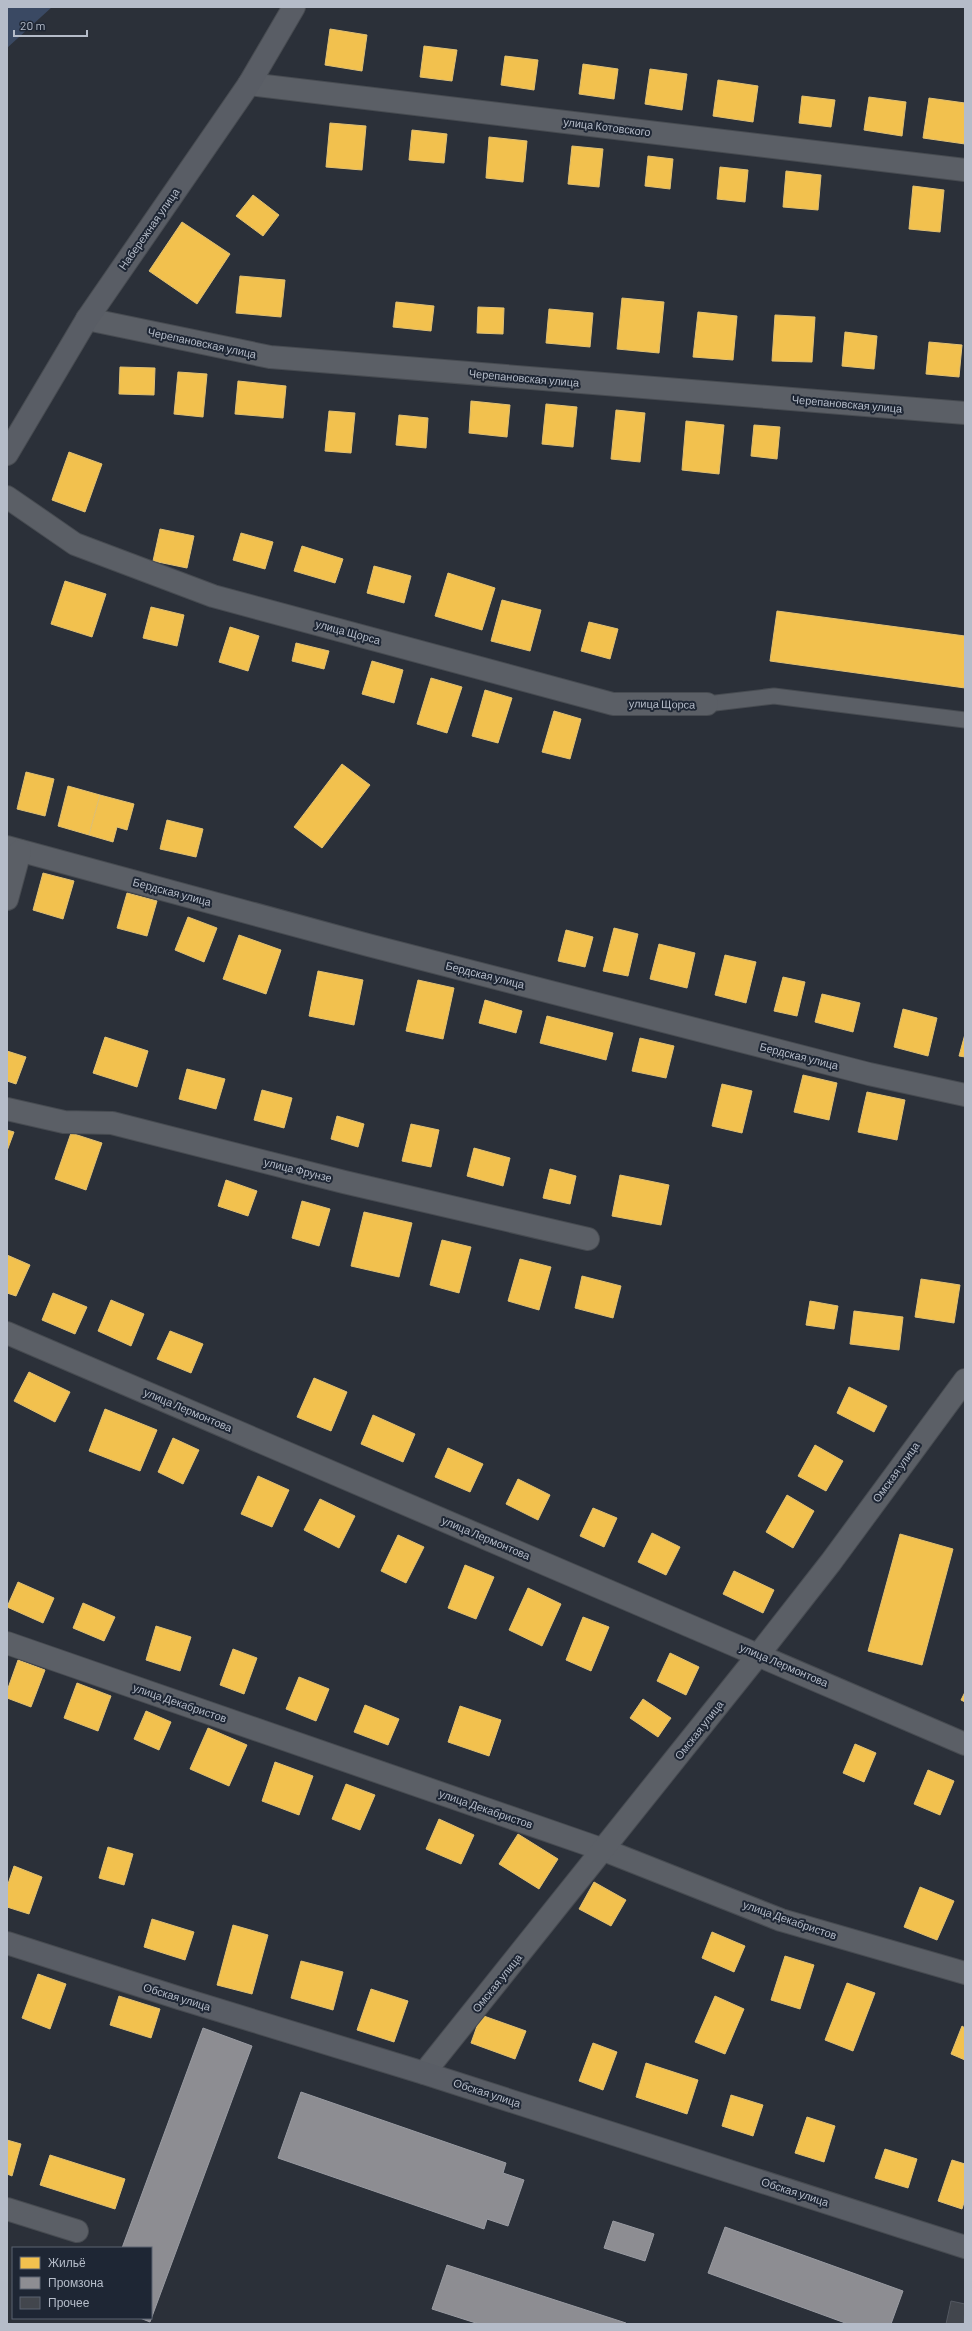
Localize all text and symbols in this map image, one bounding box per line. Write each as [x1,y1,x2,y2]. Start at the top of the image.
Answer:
scale bar [14,12,87,38]
text: 20 m [20,18,46,32]
street label: улица Котовского [563,115,651,138]
street label: Набережная улица [116,185,182,272]
street label: Черепановская улица [147,325,258,361]
street label: Черепановская улица [468,366,581,389]
street label: Черепановская улица [791,392,904,415]
street label: улица Щорса [314,617,383,647]
street label: улица Щорса [629,696,696,711]
street label: Бердская улица [131,875,214,908]
street label: Бердская улица [444,958,527,991]
street label: Бердская улица [758,1039,841,1072]
street label: улица Фрунзе [263,1155,333,1184]
street label: улица Лермонтова [142,1385,235,1434]
street label: Омская улица [869,1438,922,1504]
street label: улица Лермонтова [440,1513,533,1562]
street label: улица Лермонтова [738,1640,831,1689]
street label: улица Декабристов [132,1680,229,1725]
street label: Омская улица [672,1697,726,1762]
street label: улица Декабристов [438,1786,535,1831]
street label: улица Декабристов [742,1897,839,1942]
street label: Омская улица [469,1950,525,2014]
street label: Обская улица [142,1980,213,2013]
street label: Обская улица [452,2076,523,2110]
street label: Обская улица [760,2175,831,2209]
legend [12,2247,152,2319]
text: Жильё [48,2255,86,2269]
text: Промзона [48,2275,104,2290]
text: Прочее [48,2295,90,2310]

